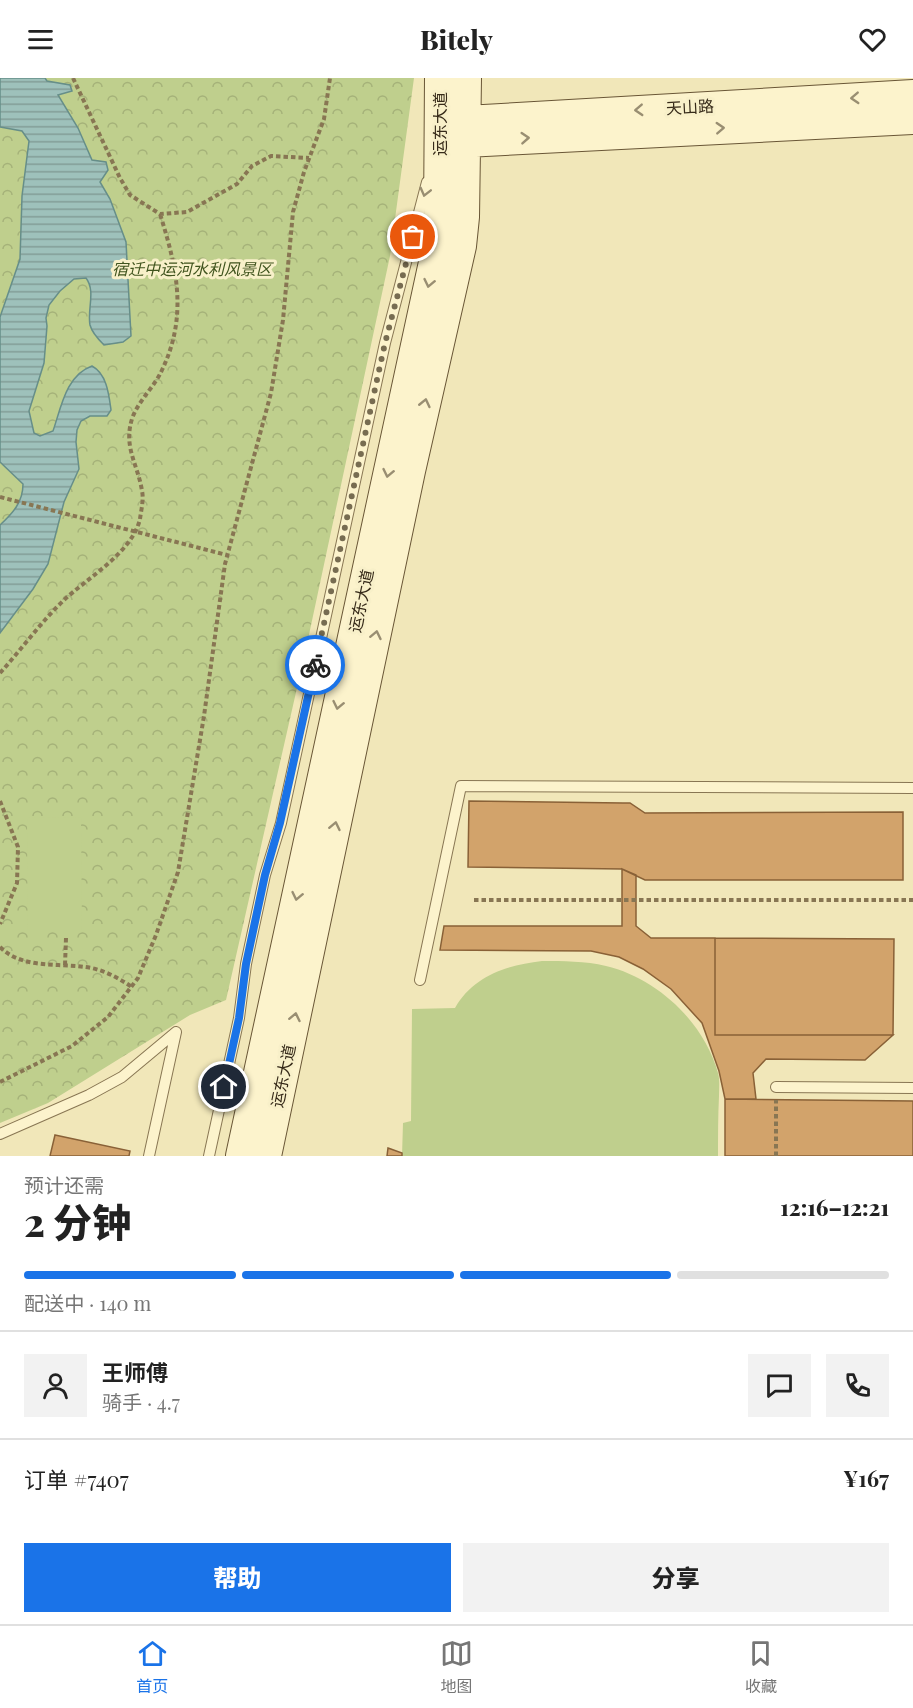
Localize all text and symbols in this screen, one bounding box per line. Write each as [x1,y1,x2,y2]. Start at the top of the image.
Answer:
text: Bitely [420,21,493,57]
icon: menu [24,23,57,56]
icon: heart [856,23,889,56]
street label: 运东大道 [429,92,450,156]
one-way arrow [850,92,859,105]
street label: 天山路 [665,95,714,118]
one-way arrow [634,103,643,116]
one-way arrow [715,122,724,135]
one-way arrow [520,132,529,145]
one-way arrow [419,187,432,197]
pin [387,211,438,262]
icon: bag [396,220,429,253]
park label: 宿迁中运河水利风景区 [112,258,274,279]
one-way arrow [424,277,437,287]
one-way arrow [418,398,431,408]
one-way arrow [382,468,395,478]
street label: 运东大道 [344,567,377,634]
one-way arrow [368,630,381,640]
courier [285,635,345,695]
icon: bike [299,649,332,682]
one-way arrow [333,700,346,710]
one-way arrow [328,821,341,831]
one-way arrow [292,890,305,900]
one-way arrow [288,1012,301,1022]
street label: 运东大道 [266,1042,299,1109]
pin [198,1061,249,1112]
icon: home [207,1070,240,1103]
text: 预计还需 [24,1171,104,1198]
text: 12:16–12:21 [780,1192,889,1222]
text: 2 分钟 [24,1195,131,1247]
text: 配送中 · 140 m [24,1289,151,1316]
button: person [24,1354,87,1417]
button: chat [748,1354,811,1417]
button: phone [826,1354,889,1417]
text: 王师傅 [102,1357,168,1387]
text: 骑手 · 4.7 [102,1388,180,1415]
text: ¥167 [843,1463,889,1493]
text: 订单 #7407 [24,1464,129,1494]
button: 帮助 [24,1543,451,1612]
button: 分享 [463,1543,889,1612]
tab: 首页 [136,1637,169,1697]
tab: 地图 [440,1637,473,1697]
tab: 收藏 [744,1637,777,1697]

